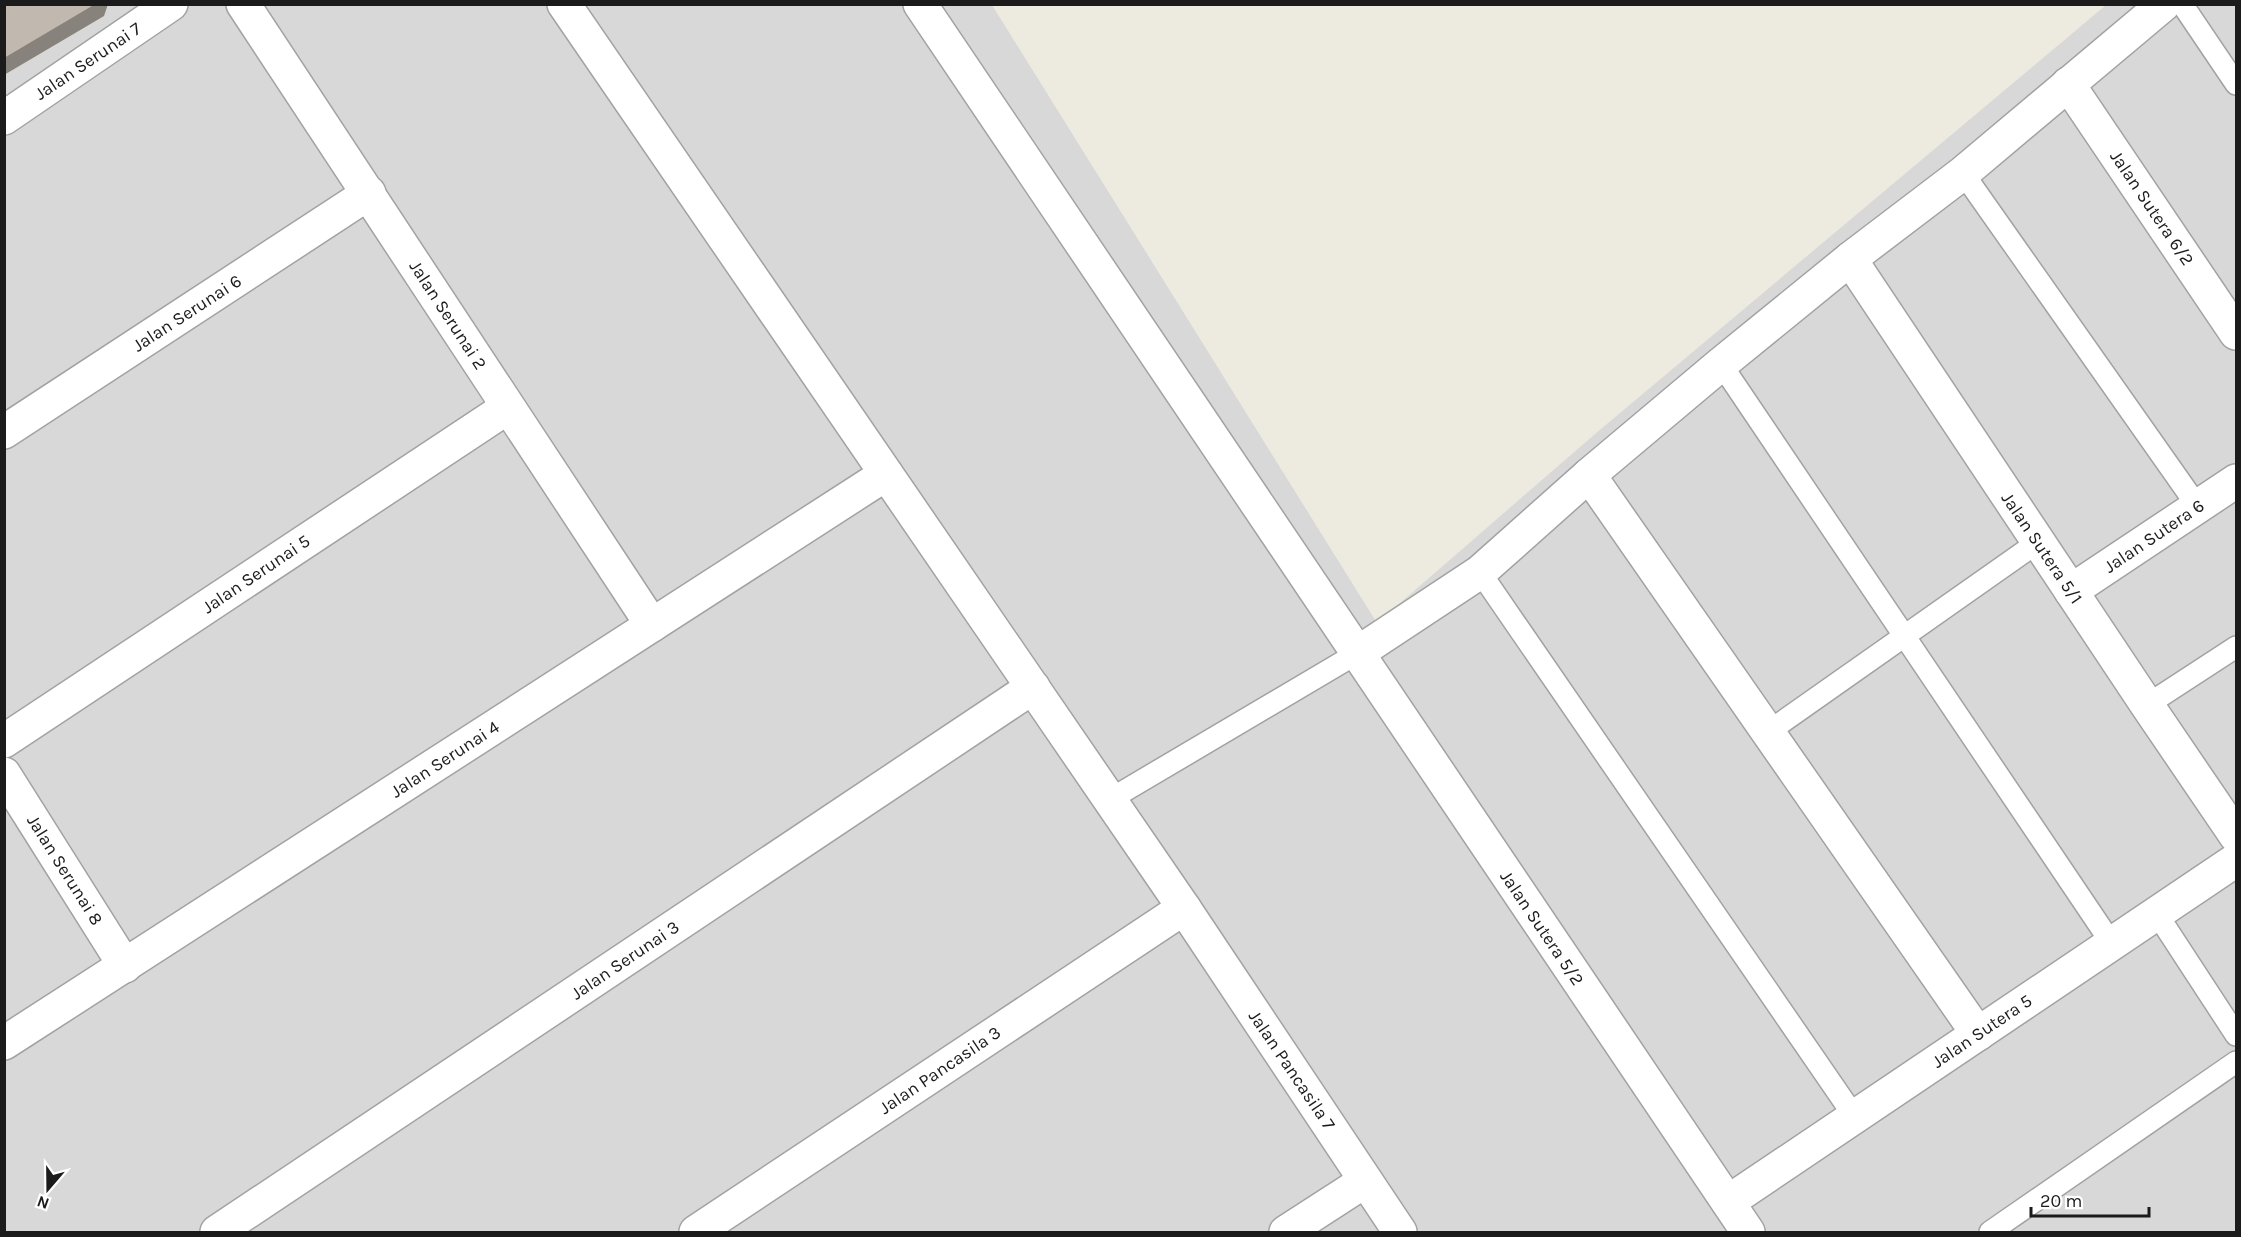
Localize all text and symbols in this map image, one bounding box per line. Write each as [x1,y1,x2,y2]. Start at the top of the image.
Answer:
street label: Jalan Serunai 7 [31,17,146,105]
street label: Jalan Sutera 6/2 [2105,146,2199,270]
street label: Jalan Serunai 2 [405,256,491,374]
street label: Jalan Serunai 6 [128,270,246,356]
street label: Jalan Sutera 5/1 [1997,488,2087,608]
street label: Jalan Sutera 6 [2100,494,2208,578]
street label: Jalan Serunai 5 [198,530,314,618]
street label: Jalan Serunai 4 [386,716,504,802]
street label: Jalan Serunai 8 [22,811,108,929]
street label: Jalan Sutera 5/2 [1495,866,1589,990]
street label: Jalan Serunai 3 [567,916,683,1004]
street label: Jalan Sutera 5 [1928,989,2036,1073]
street label: Jalan Pancasila 7 [1244,1006,1340,1135]
street label: Jalan Pancasila 3 [875,1021,1005,1119]
north arrow [18,1159,78,1219]
scale bar [2031,1180,2150,1218]
text: 20 m [2040,1190,2082,1212]
text: N [34,1192,52,1214]

